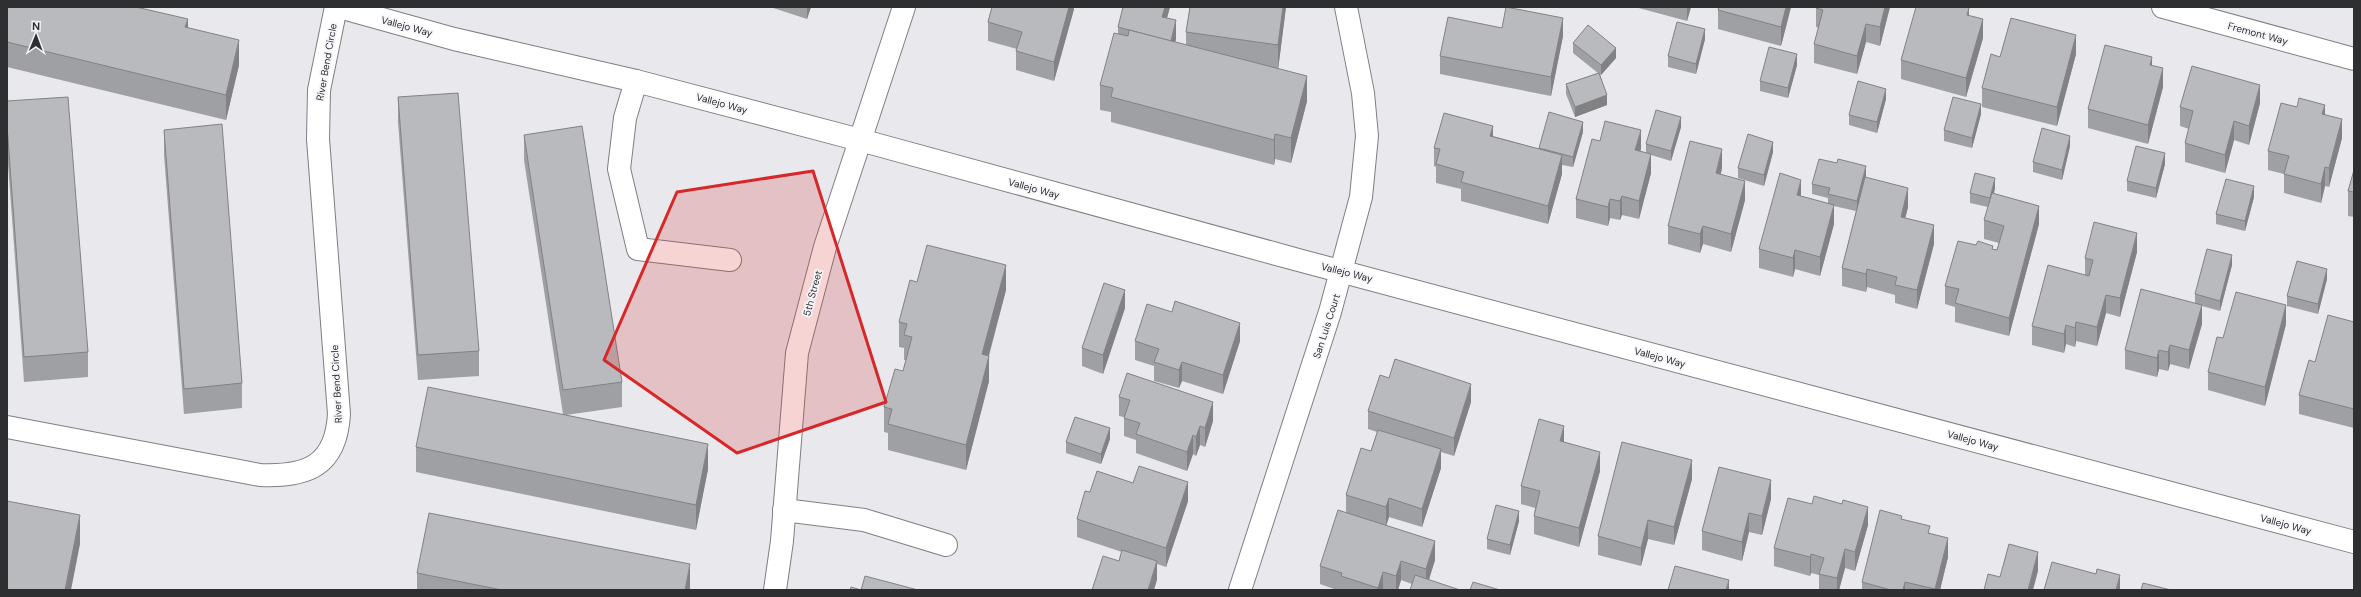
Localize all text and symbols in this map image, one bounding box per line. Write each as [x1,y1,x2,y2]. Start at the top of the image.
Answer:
street label: Vallejo Way [380,13,434,40]
north arrow [16,16,56,56]
text: N [32,19,40,33]
street label: Fremont Way [2226,19,2290,48]
street label: River Bend Circle [313,22,340,102]
street label: Vallejo Way [695,90,749,117]
street label: Vallejo Way [1007,175,1061,202]
street label: Vallejo Way [1320,260,1374,285]
street label: 5th Street [800,269,825,317]
street label: San Luis Court [1310,292,1343,360]
street label: River Bend Circle [328,344,345,424]
street label: Vallejo Way [1633,344,1687,371]
street label: Vallejo Way [1946,427,2000,454]
street label: Vallejo Way [2259,511,2313,538]

